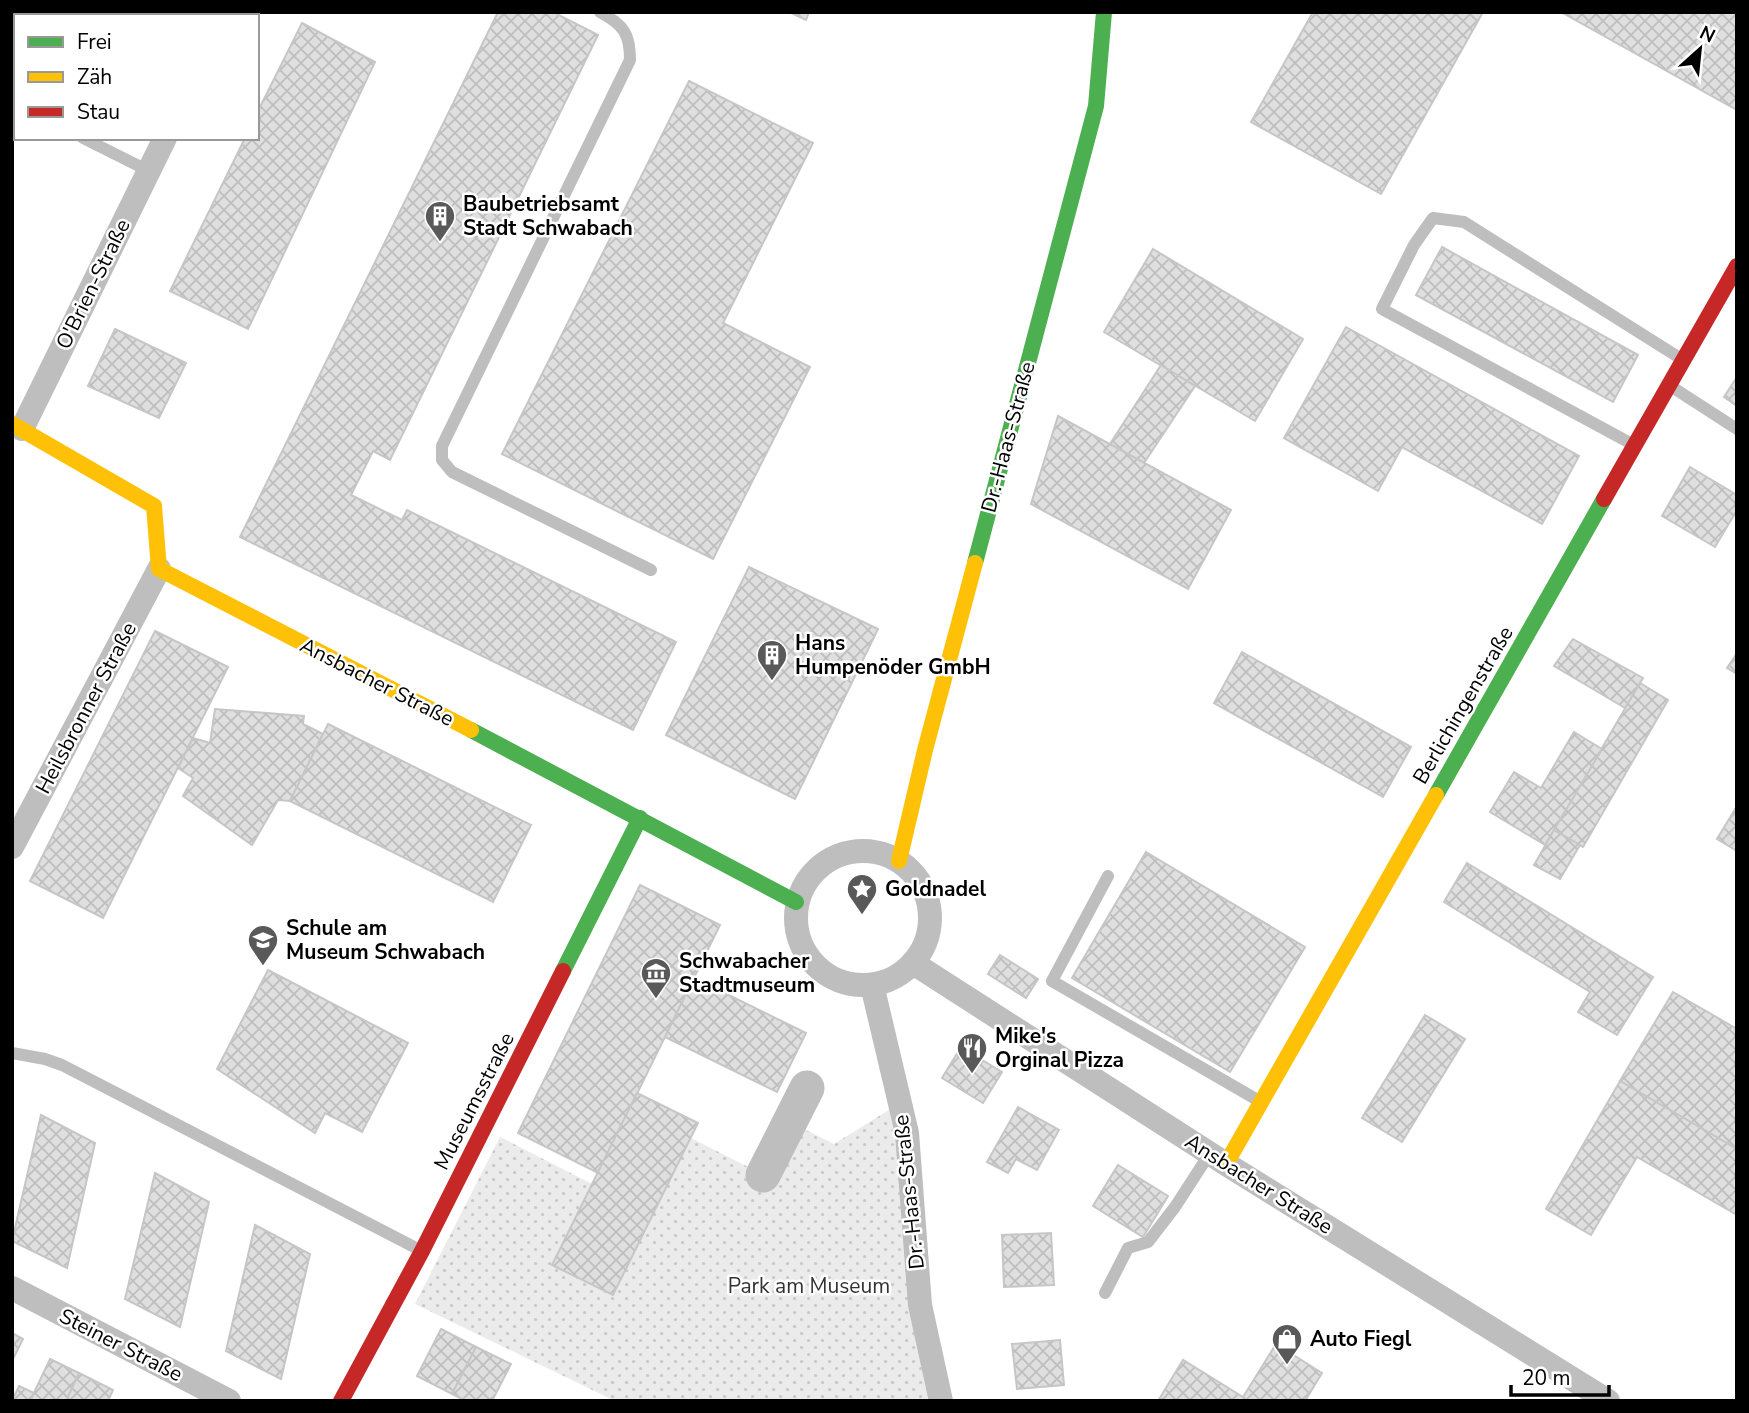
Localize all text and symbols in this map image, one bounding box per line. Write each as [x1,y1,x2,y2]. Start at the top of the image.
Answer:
legend [14,14,259,140]
north arrow [1665,14,1735,84]
text: N [1695,20,1720,50]
text: Frei [77,28,112,56]
text: Zäh [77,63,112,91]
text: Stau [77,98,120,126]
place label: Baubetriebsamt Stadt Schwabach [463,190,633,242]
building icon: Baubetriebsamt Stadt Schwabach [423,199,457,243]
street label: O'Brien-Straße [49,214,137,354]
street label: Dr.-Haas-Straße [974,358,1042,516]
street label: Heilsbronner Straße [29,617,143,799]
street label: Berlichingenstraße [1406,621,1520,789]
place label: Hans Humpenöder GmbH [795,629,991,681]
street label: Ansbacher Straße [295,631,459,733]
building icon: Hans Humpenöder GmbH [755,638,789,682]
place icon: Goldnadel [845,872,879,916]
place label: Goldnadel [885,875,986,903]
place label: Schule am Museum Schwabach [286,914,485,966]
school or university icon: Schule am Museum Schwabach [246,923,280,967]
place label: Schwabacher Stadtmuseum [679,947,815,999]
museum icon: Schwabacher Stadtmuseum [639,956,673,1000]
place label: Mike's Orginal Pizza [995,1022,1124,1074]
street label: Museumsstraße [427,1027,521,1175]
restaurant icon: Mike's Orginal Pizza [955,1031,989,1075]
street label: Dr.-Haas-Straße [887,1113,931,1271]
street label: Ansbacher Straße [1180,1127,1338,1241]
park label: Park am Museum [728,1272,890,1300]
street label: Steiner Straße [54,1302,188,1388]
shop icon: Auto Fiegl [1270,1322,1304,1366]
place label: Auto Fiegl [1310,1325,1412,1353]
scale bar [1511,1354,1609,1398]
text: 20 m [1522,1364,1571,1392]

